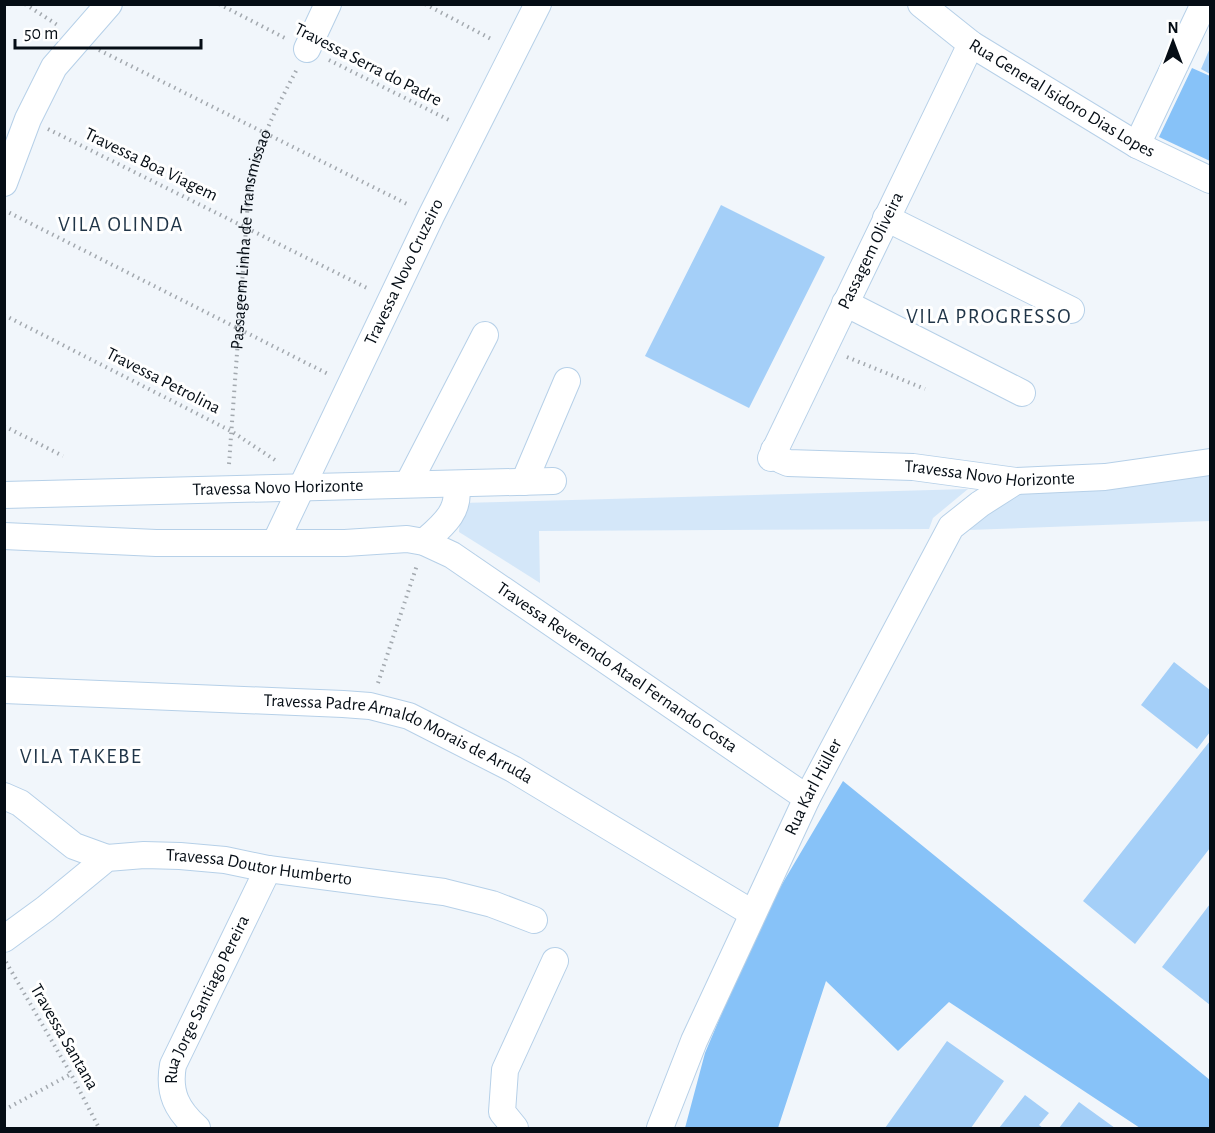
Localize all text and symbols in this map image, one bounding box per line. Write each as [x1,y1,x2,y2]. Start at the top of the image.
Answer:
scale bar [15,12,201,50]
north arrow [1143,12,1203,72]
street label: Travessa Serra do Padre [291,20,445,110]
text: N [1167,20,1179,36]
text: 50 m [24,25,58,43]
street label: Rua General Isidoro Dias Lopes [966,36,1157,161]
street label: Travessa Boa Viagem [82,125,220,205]
street label: Passagem Linha de Transmissao [228,127,275,350]
street label: Passagem Oliveira [835,190,907,312]
street label: Travessa Novo Cruzeiro [362,196,447,348]
district label: VILA OLINDA [58,214,184,235]
district label: VILA PROGRESSO [906,306,1072,327]
street label: Travessa Petrolina [103,345,223,417]
street label: Travessa Novo Horizonte [904,458,1075,490]
street label: Travessa Novo Horizonte [192,477,364,499]
street label: Travessa Reverendo Atael Fernando Costa [493,579,740,756]
street label: Travessa Padre Arnaldo Morais de Arruda [263,692,536,788]
street label: Rua Karl Hüller [782,736,846,838]
district label: VILA TAKEBE [20,746,142,767]
street label: Travessa Doutor Humberto [166,847,353,889]
street label: Rua Jorge Santiago Pereira [163,913,253,1084]
street label: Travessa Santana [27,981,101,1093]

